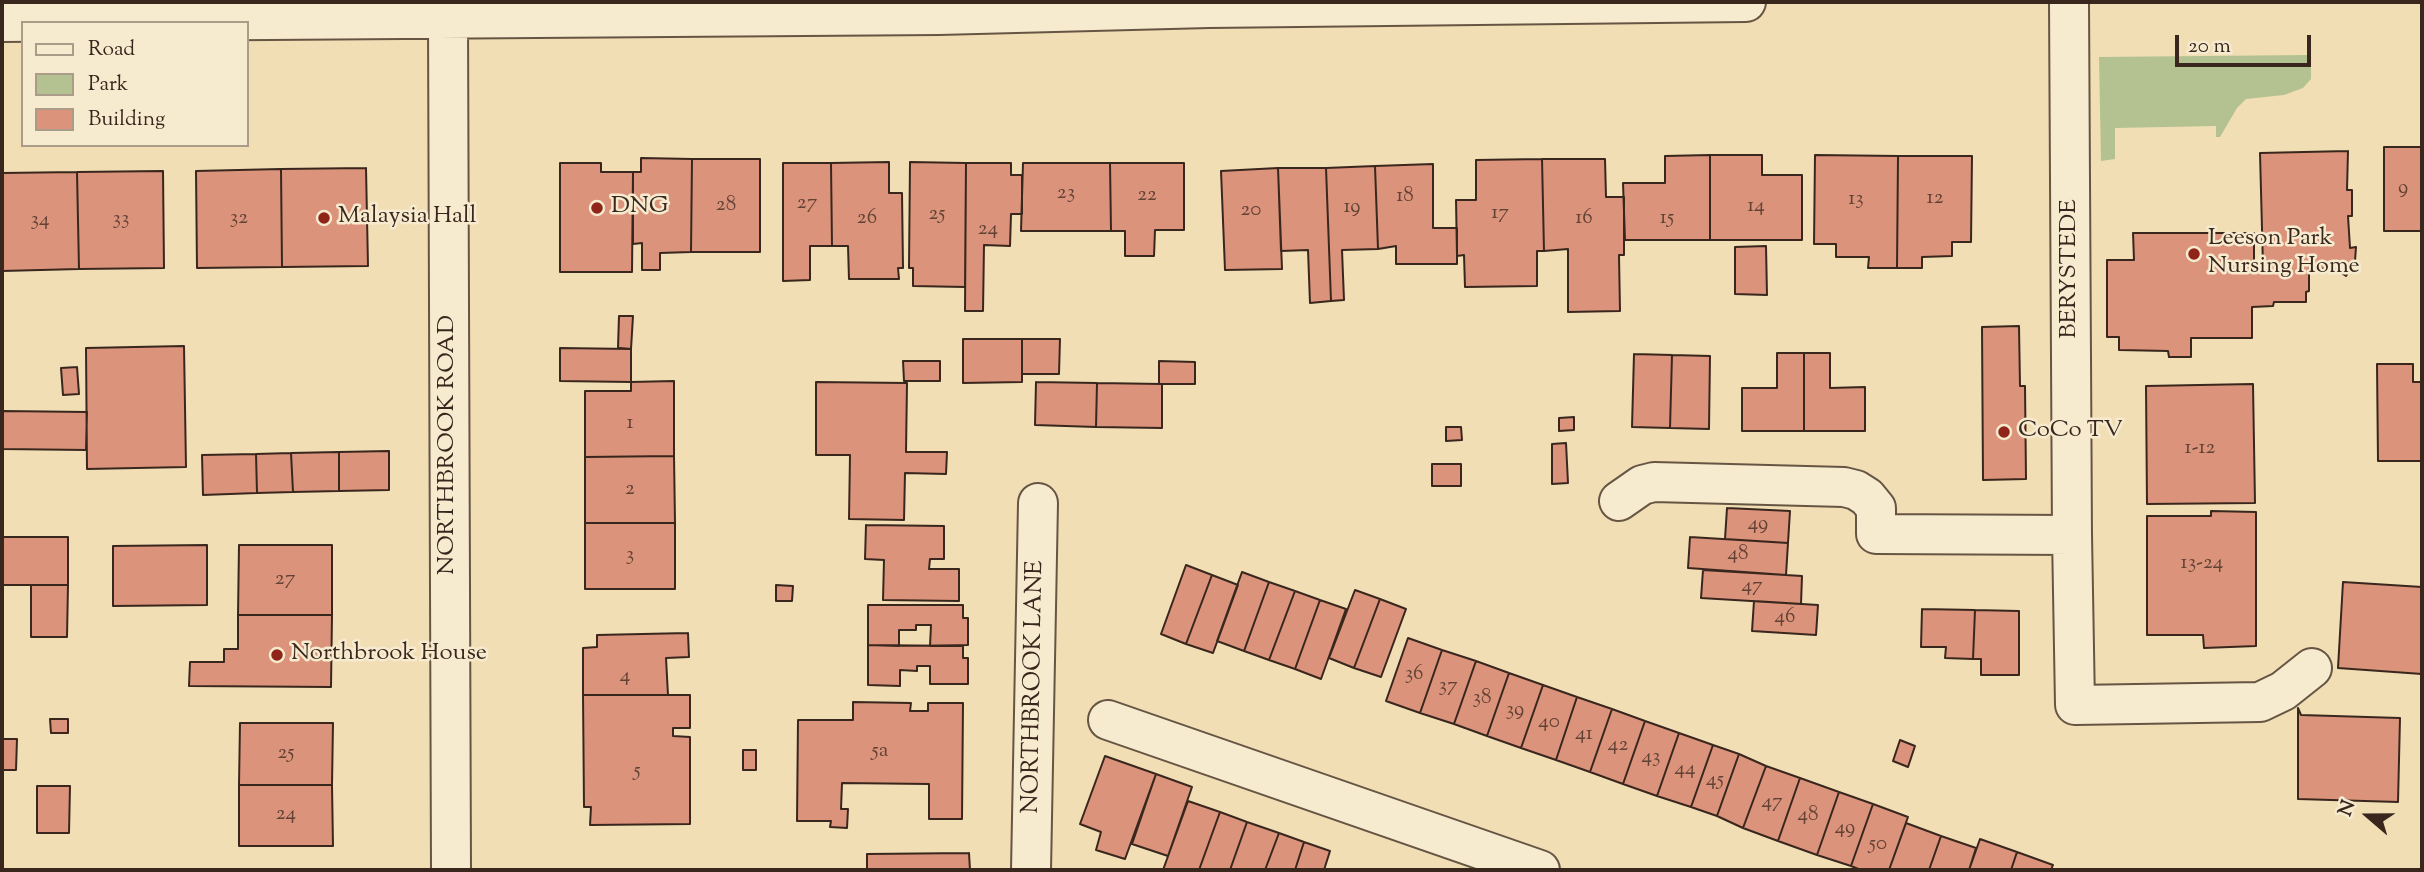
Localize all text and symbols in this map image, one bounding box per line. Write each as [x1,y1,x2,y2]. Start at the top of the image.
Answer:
legend [21,21,248,147]
scale bar [2179,21,2316,65]
text: 20 m [2188,32,2231,62]
text: Road [88,35,135,65]
text: Park [88,70,128,100]
text: Building [88,105,165,135]
house number: 9 [2398,176,2408,202]
house number: 23 [1057,181,1075,207]
house number: 22 [1137,183,1157,209]
house number: 18 [1396,184,1414,210]
house number: 12 [1927,186,1943,212]
house number: 13 [1848,187,1864,213]
house number: 27 [797,191,817,217]
house number: 28 [716,193,736,219]
place label: DNG [611,194,668,222]
house number: 14 [1747,194,1765,220]
house number: 19 [1343,195,1361,221]
house number: 20 [1241,198,1261,224]
street label: BERYSTEDE [2057,199,2085,339]
marker: DNG [589,200,605,216]
house number: 17 [1491,201,1509,227]
house number: 25 [928,202,946,228]
place label: Malaysia Hall [338,204,476,232]
house number: 32 [230,206,248,232]
house number: 26 [857,206,877,232]
house number: 16 [1575,206,1593,232]
house number: 15 [1660,206,1674,232]
house number: 33 [113,207,129,233]
house number: 34 [30,208,50,234]
marker: Malaysia Hall [316,210,332,226]
house number: 24 [978,217,998,243]
place label: Leeson Park Nursing Home [2208,226,2360,282]
marker: Leeson Park Nursing Home [2186,246,2202,262]
street label: NORTHBROOK ROAD [435,315,463,575]
house number: 1 [626,411,634,437]
place label: CoCo TV [2018,418,2123,446]
marker: CoCo TV [1996,424,2012,440]
house number: 1-12 [2185,436,2215,462]
house number: 2 [625,477,635,503]
house number: 49 [1748,512,1768,538]
house number: 48 [1727,542,1749,568]
house number: 3 [626,543,634,569]
house number: 13-24 [2181,551,2223,577]
street label: NORTHBROOK LANE [1018,560,1052,814]
house number: 27 [275,567,295,593]
house number: 47 [1741,574,1763,600]
house number: 46 [1775,605,1795,631]
place label: Northbrook House [291,641,487,669]
marker: Northbrook House [269,647,285,663]
house number: 36 [1405,662,1423,688]
house number: 4 [620,664,630,690]
house number: 37 [1438,674,1458,700]
house number: 38 [1473,686,1491,712]
house number: 39 [1506,698,1524,724]
house number: 40 [1538,710,1560,736]
house number: 41 [1575,722,1593,748]
house number: 42 [1608,733,1628,759]
house number: 5a [872,739,888,765]
house number: 25 [277,741,295,767]
house number: 43 [1641,745,1661,771]
house number: 44 [1674,757,1696,783]
house number: 5 [633,759,641,785]
house number: 45 [1706,768,1724,794]
north arrow [2333,781,2403,851]
house number: 47 [1761,790,1783,816]
text: N [2333,797,2363,820]
house number: 24 [276,802,296,828]
house number: 48 [1797,803,1819,829]
house number: 49 [1835,816,1855,842]
house number: 50 [1869,832,1887,858]

